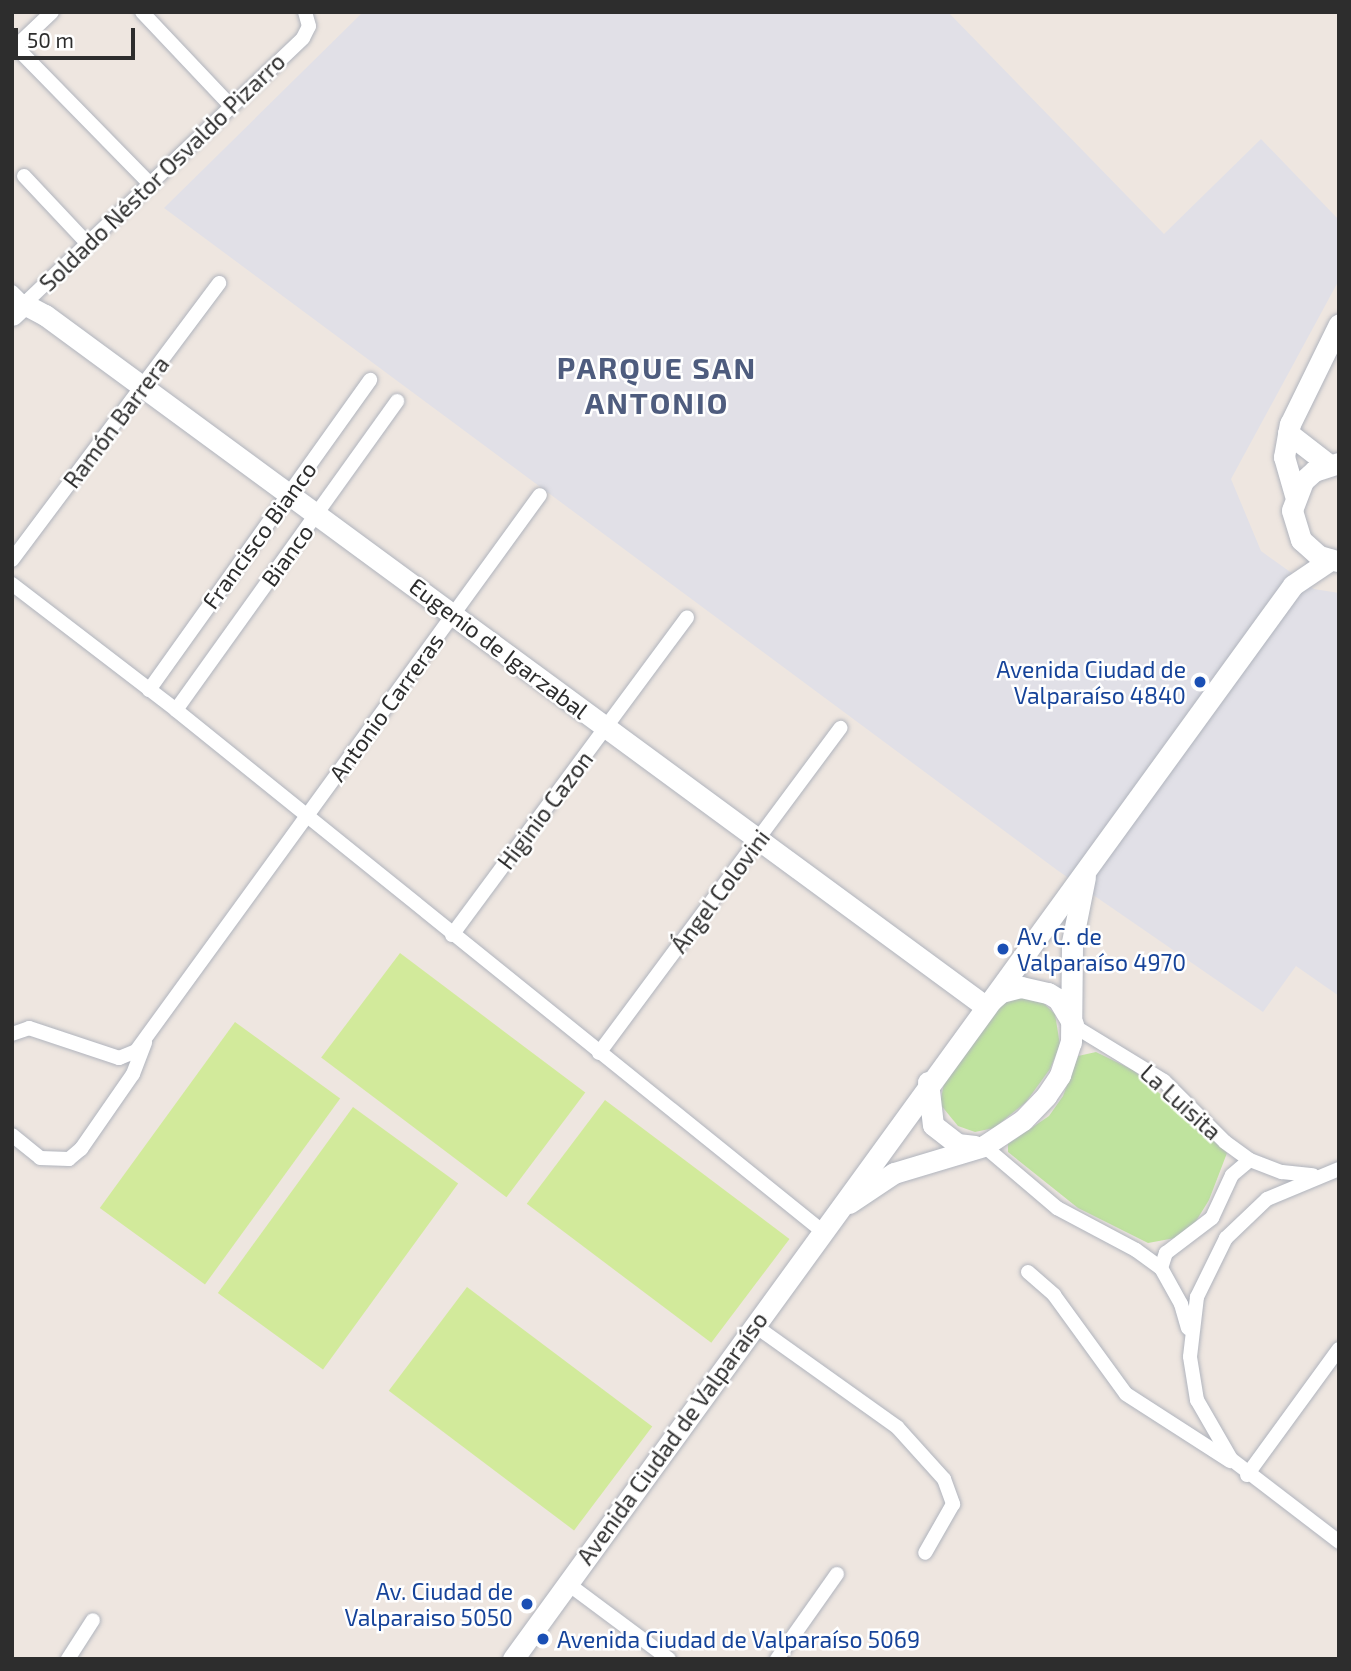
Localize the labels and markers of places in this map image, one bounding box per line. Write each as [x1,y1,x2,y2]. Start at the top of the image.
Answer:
place label: Avenida Ciudad de Valparaíso 4840 [996,655,1186,709]
marker: Avenida Ciudad de Valparaíso 4840 [1192,674,1208,690]
place label: Av. C. de Valparaíso 4970 [1017,922,1186,976]
marker: Av. C. de Valparaíso 4970 [995,941,1011,957]
place label: Av. Ciudad de Valparaiso 5050 [344,1577,513,1631]
marker: Av. Ciudad de Valparaiso 5050 [519,1596,535,1612]
place label: Avenida Ciudad de Valparaíso 5069 [557,1625,921,1653]
marker: Avenida Ciudad de Valparaíso 5069 [535,1631,551,1647]

